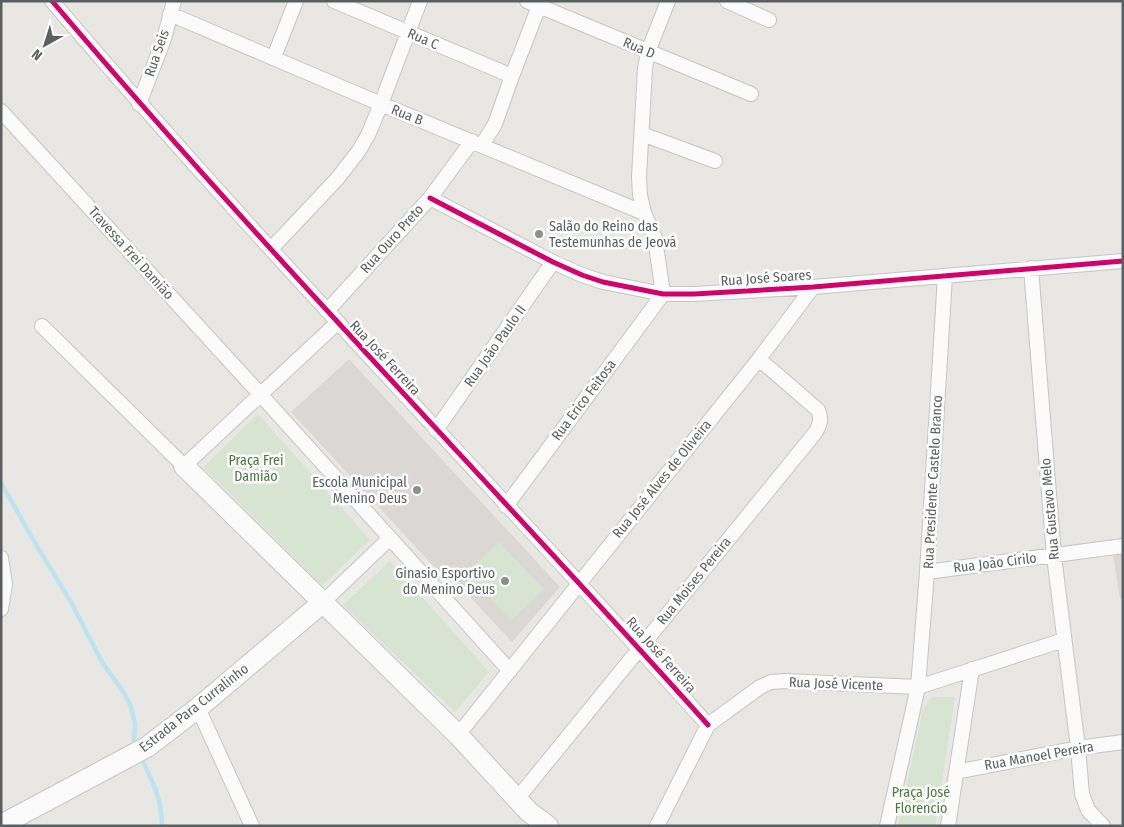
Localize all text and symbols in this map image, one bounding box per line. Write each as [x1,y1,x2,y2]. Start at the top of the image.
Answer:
north arrow [20,20,70,70]
street label: Rua C [405,25,441,53]
street label: Rua Seis [141,27,173,79]
street label: Rua D [620,34,658,62]
text: N [29,45,46,64]
street label: Rua B [389,101,426,129]
street label: Rua Ouro Preto [357,201,427,277]
street label: Travessa Frei Damião [85,203,177,303]
place label: Salão do Reino das Testemunhas de Jeová [549,218,677,251]
marker: Salão do Reino das Testemunhas de Jeová [533,228,545,240]
street label: Rua José Soares [720,266,812,290]
street label: Rua João Paulo II [460,302,530,390]
street label: Rua José Ferreira [346,317,424,399]
street label: Rua Erico Feitosa [548,356,620,444]
street label: Rua Presidente Castelo Branco [920,395,946,569]
street label: Rua José Alves de Oliveira [609,416,715,542]
park label: Praça Frei Damião [229,452,283,485]
street label: Rua Gustavo Melo [1037,457,1063,561]
place label: Escola Municipal Menino Deus [312,474,407,507]
marker: Escola Municipal Menino Deus [411,484,423,496]
street label: Rua Moises Pereira [653,534,735,628]
street label: Rua João Cirilo [952,549,1038,577]
place label: Ginasio Esportivo do Menino Deus [395,565,495,598]
marker: Ginasio Esportivo do Menino Deus [499,575,511,587]
street label: Rua José Ferreira [623,614,700,697]
street label: Estrada Para Curralinho [136,660,252,756]
street label: Rua José Vicente [789,674,884,694]
street label: Rua Manoel Pereira [983,738,1095,774]
park label: Praça José Florencio [892,784,950,817]

